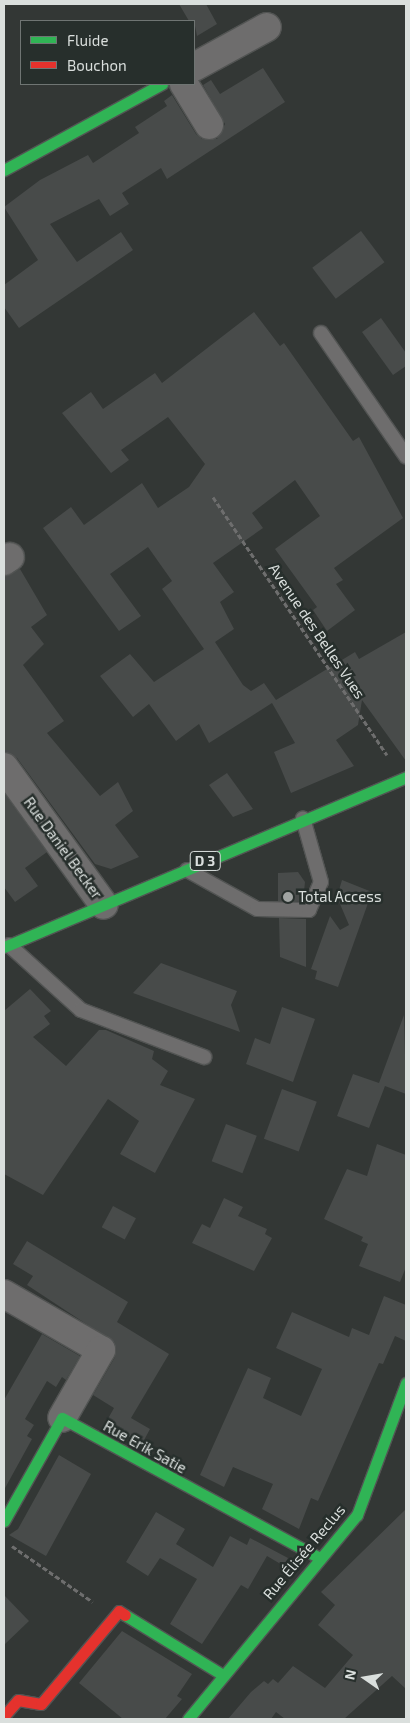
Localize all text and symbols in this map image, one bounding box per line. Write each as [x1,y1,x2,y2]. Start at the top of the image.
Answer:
legend [20,20,195,85]
text: Fluide [67,31,108,49]
text: Bouchon [67,56,127,74]
street label: Avenue des Belles Vues [265,560,369,702]
street label: Rue Daniel Becker [20,793,106,903]
road number: D 3 [189,849,221,872]
place label: Total Access [298,888,382,906]
marker: Total Access [282,891,294,903]
street label: Rue Erik Satie [100,1417,190,1477]
street label: Rue Élisée Reclus [259,1501,349,1603]
north arrow [340,1653,390,1703]
text: N [340,1668,359,1681]

